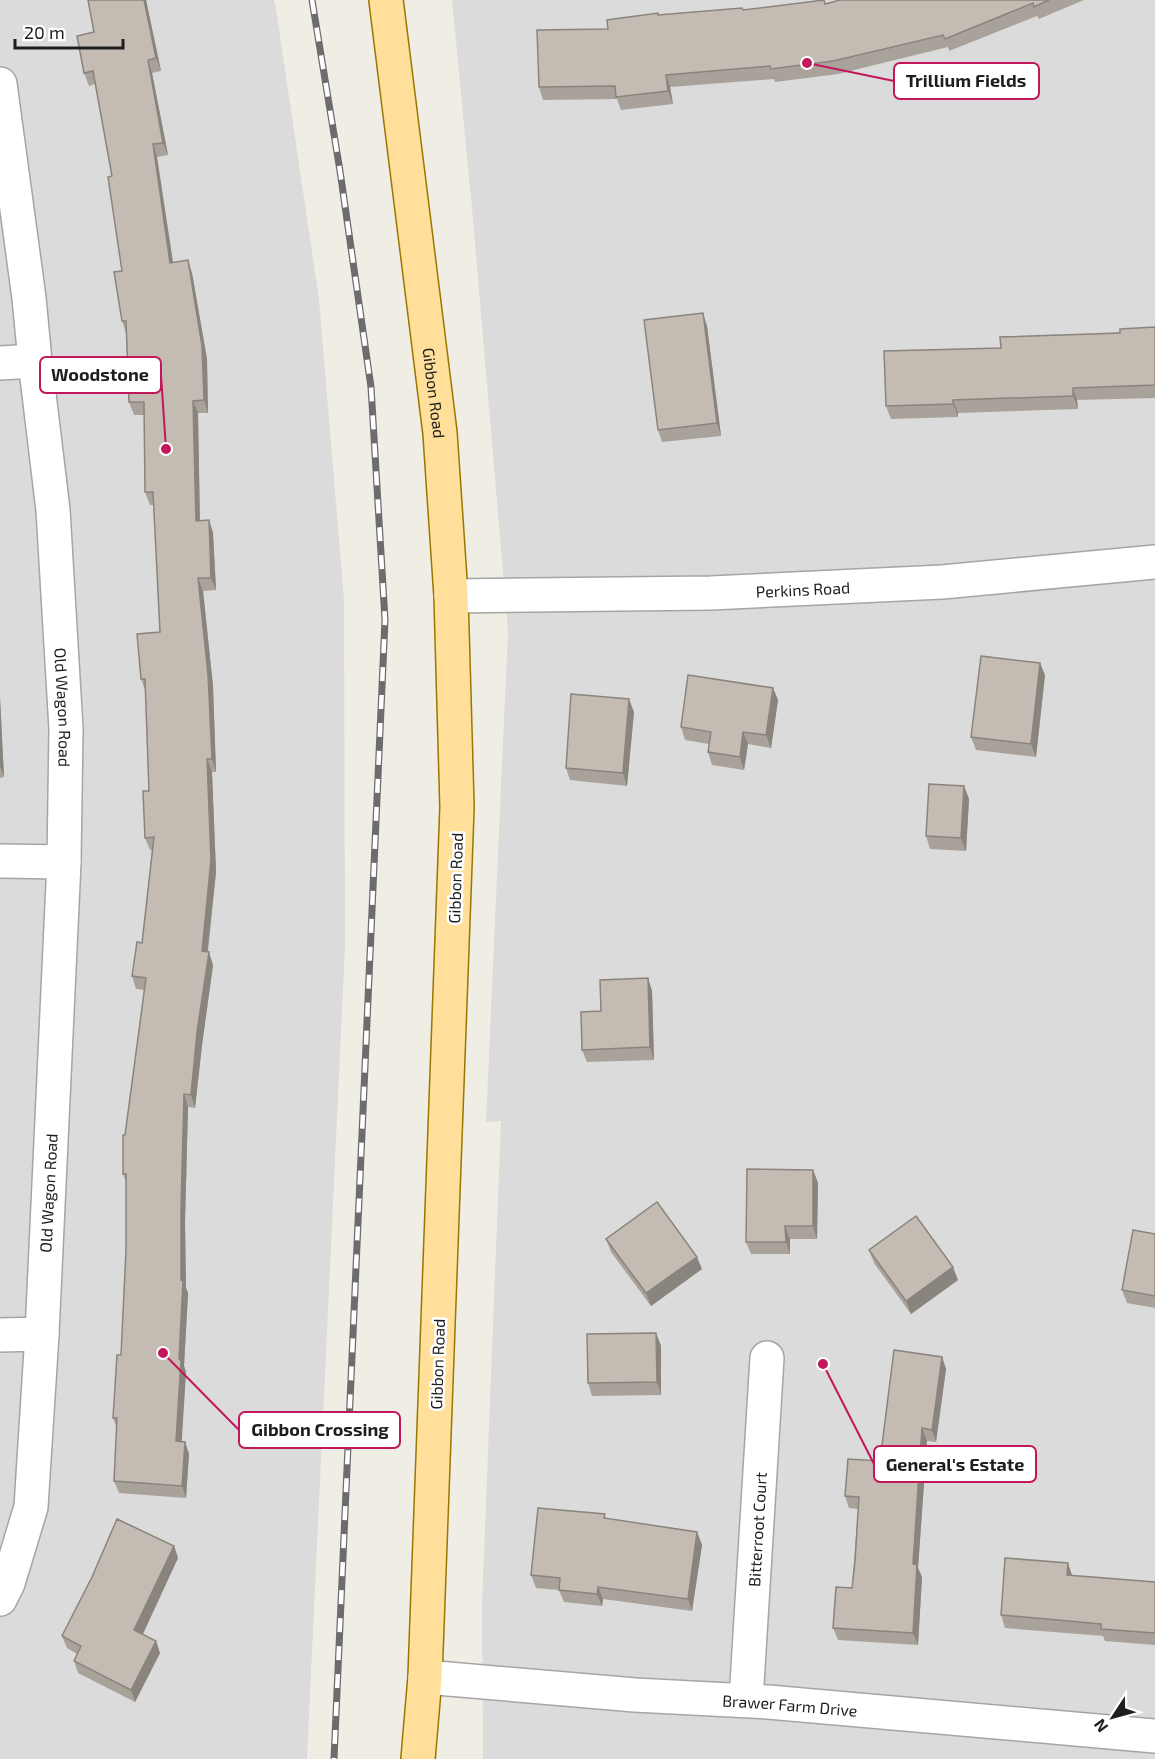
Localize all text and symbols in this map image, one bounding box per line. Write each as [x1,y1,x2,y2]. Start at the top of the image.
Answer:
scale bar [15,12,123,50]
text: 20 m [24,21,65,43]
callout: Trillium Fields [894,63,1039,99]
text: Trillium Fields [906,69,1026,91]
street label: Gibbon Road [420,347,450,439]
callout: Woodstone [40,357,161,393]
text: Woodstone [51,363,149,385]
street label: Perkins Road [755,577,850,600]
street label: Old Wagon Road [52,647,76,767]
street label: Gibbon Road [444,832,466,924]
street label: Old Wagon Road [35,1133,61,1253]
street label: Gibbon Road [426,1318,448,1410]
callout: Gibbon Crossing [239,1412,400,1448]
text: Gibbon Crossing [251,1418,389,1440]
callout: General's Estate [874,1446,1036,1482]
text: General's Estate [886,1453,1024,1475]
street label: Bitterroot Court [743,1471,769,1587]
north arrow [1083,1687,1143,1747]
street label: Brawer Farm Drive [722,1690,858,1719]
text: N [1089,1716,1112,1736]

